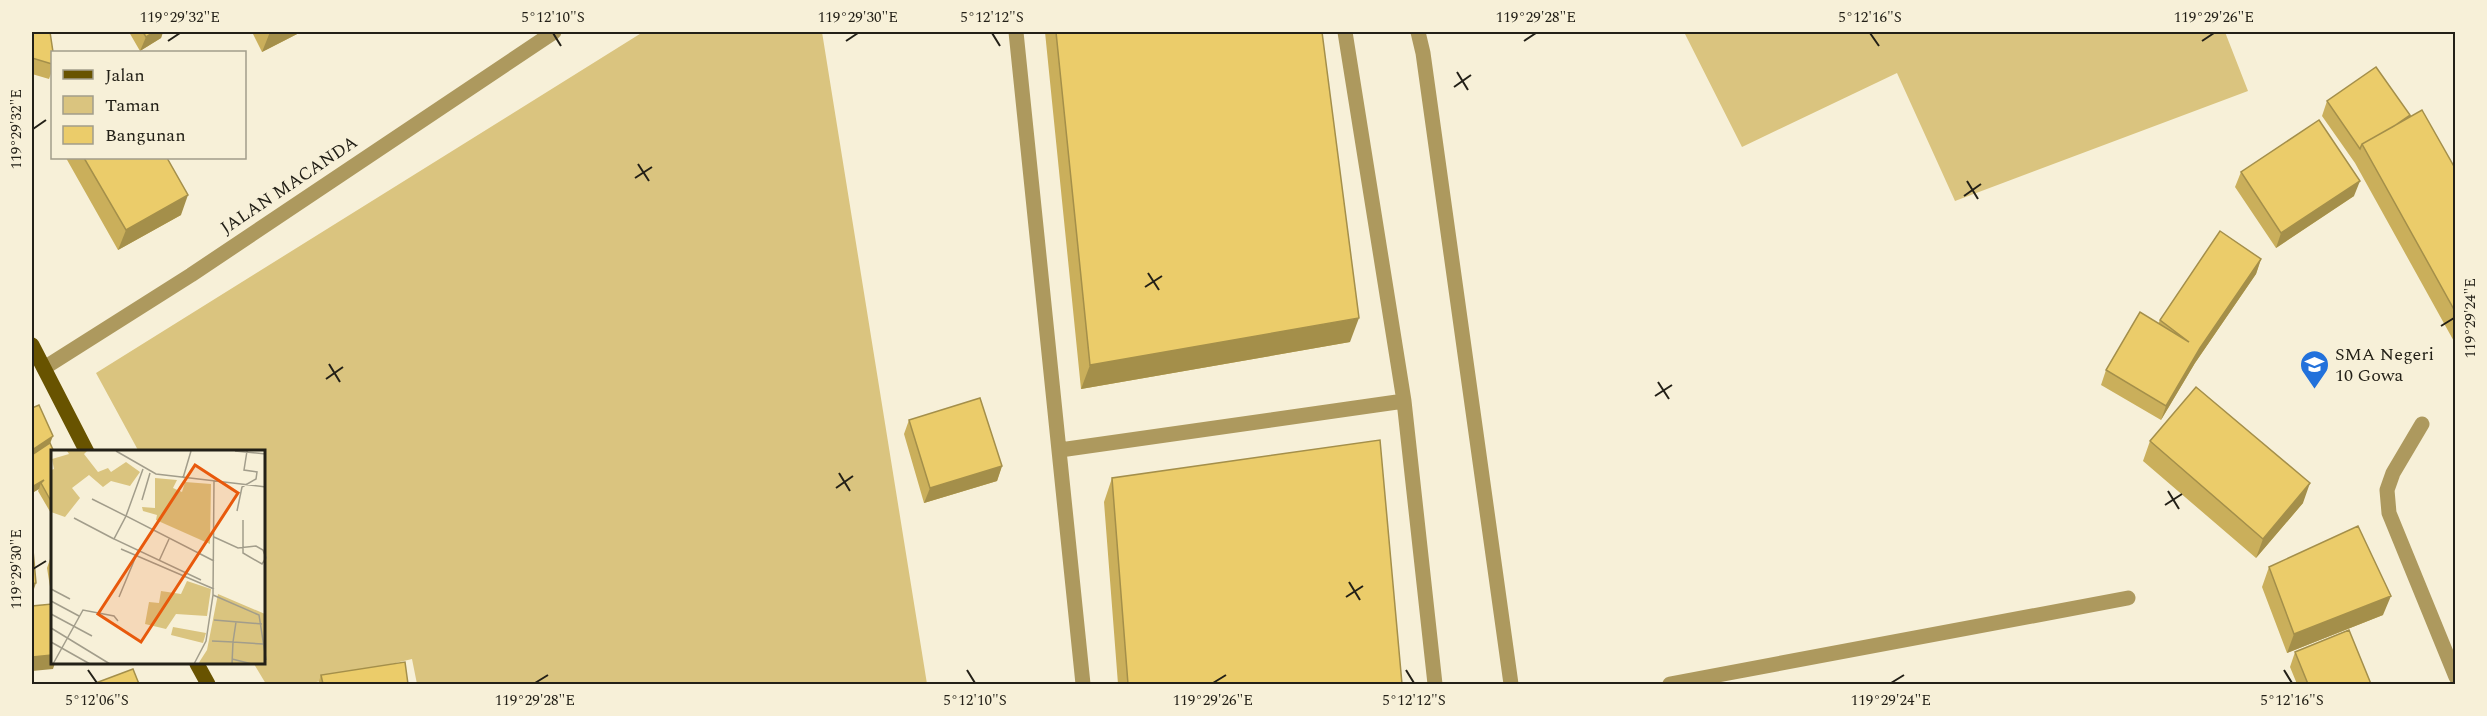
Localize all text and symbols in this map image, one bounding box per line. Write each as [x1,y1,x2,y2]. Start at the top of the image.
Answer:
text: 119°29'32"E [140,6,220,29]
text: 5°12'10"S [521,6,585,29]
text: 119°29'30"E [818,6,898,29]
text: 5°12'12"S [960,6,1024,29]
text: 119°29'28"E [1496,6,1576,29]
text: 5°12'16"S [1838,6,1902,29]
text: 119°29'26"E [2174,6,2254,29]
legend [51,51,246,159]
text: Jalan [105,62,145,89]
text: 119°29'32"E [5,89,28,169]
text: Taman [105,92,160,119]
text: Bangunan [105,122,186,149]
street label: JALAN MACANDA [215,129,363,241]
text: 119°29'24"E [2459,278,2482,358]
place label: SMA Negeri 10 Gowa [2335,341,2434,389]
school or university icon: SMA Negeri 10 Gowa [2298,348,2330,390]
inset map [51,450,266,665]
text: 119°29'30"E [5,529,28,609]
text: 5°12'06"S [65,689,129,712]
text: 119°29'28"E [495,689,575,712]
text: 5°12'10"S [943,689,1007,712]
text: 119°29'26"E [1173,689,1253,712]
text: 5°12'12"S [1382,689,1446,712]
text: 119°29'24"E [1851,689,1931,712]
text: 5°12'16"S [2260,689,2324,712]

